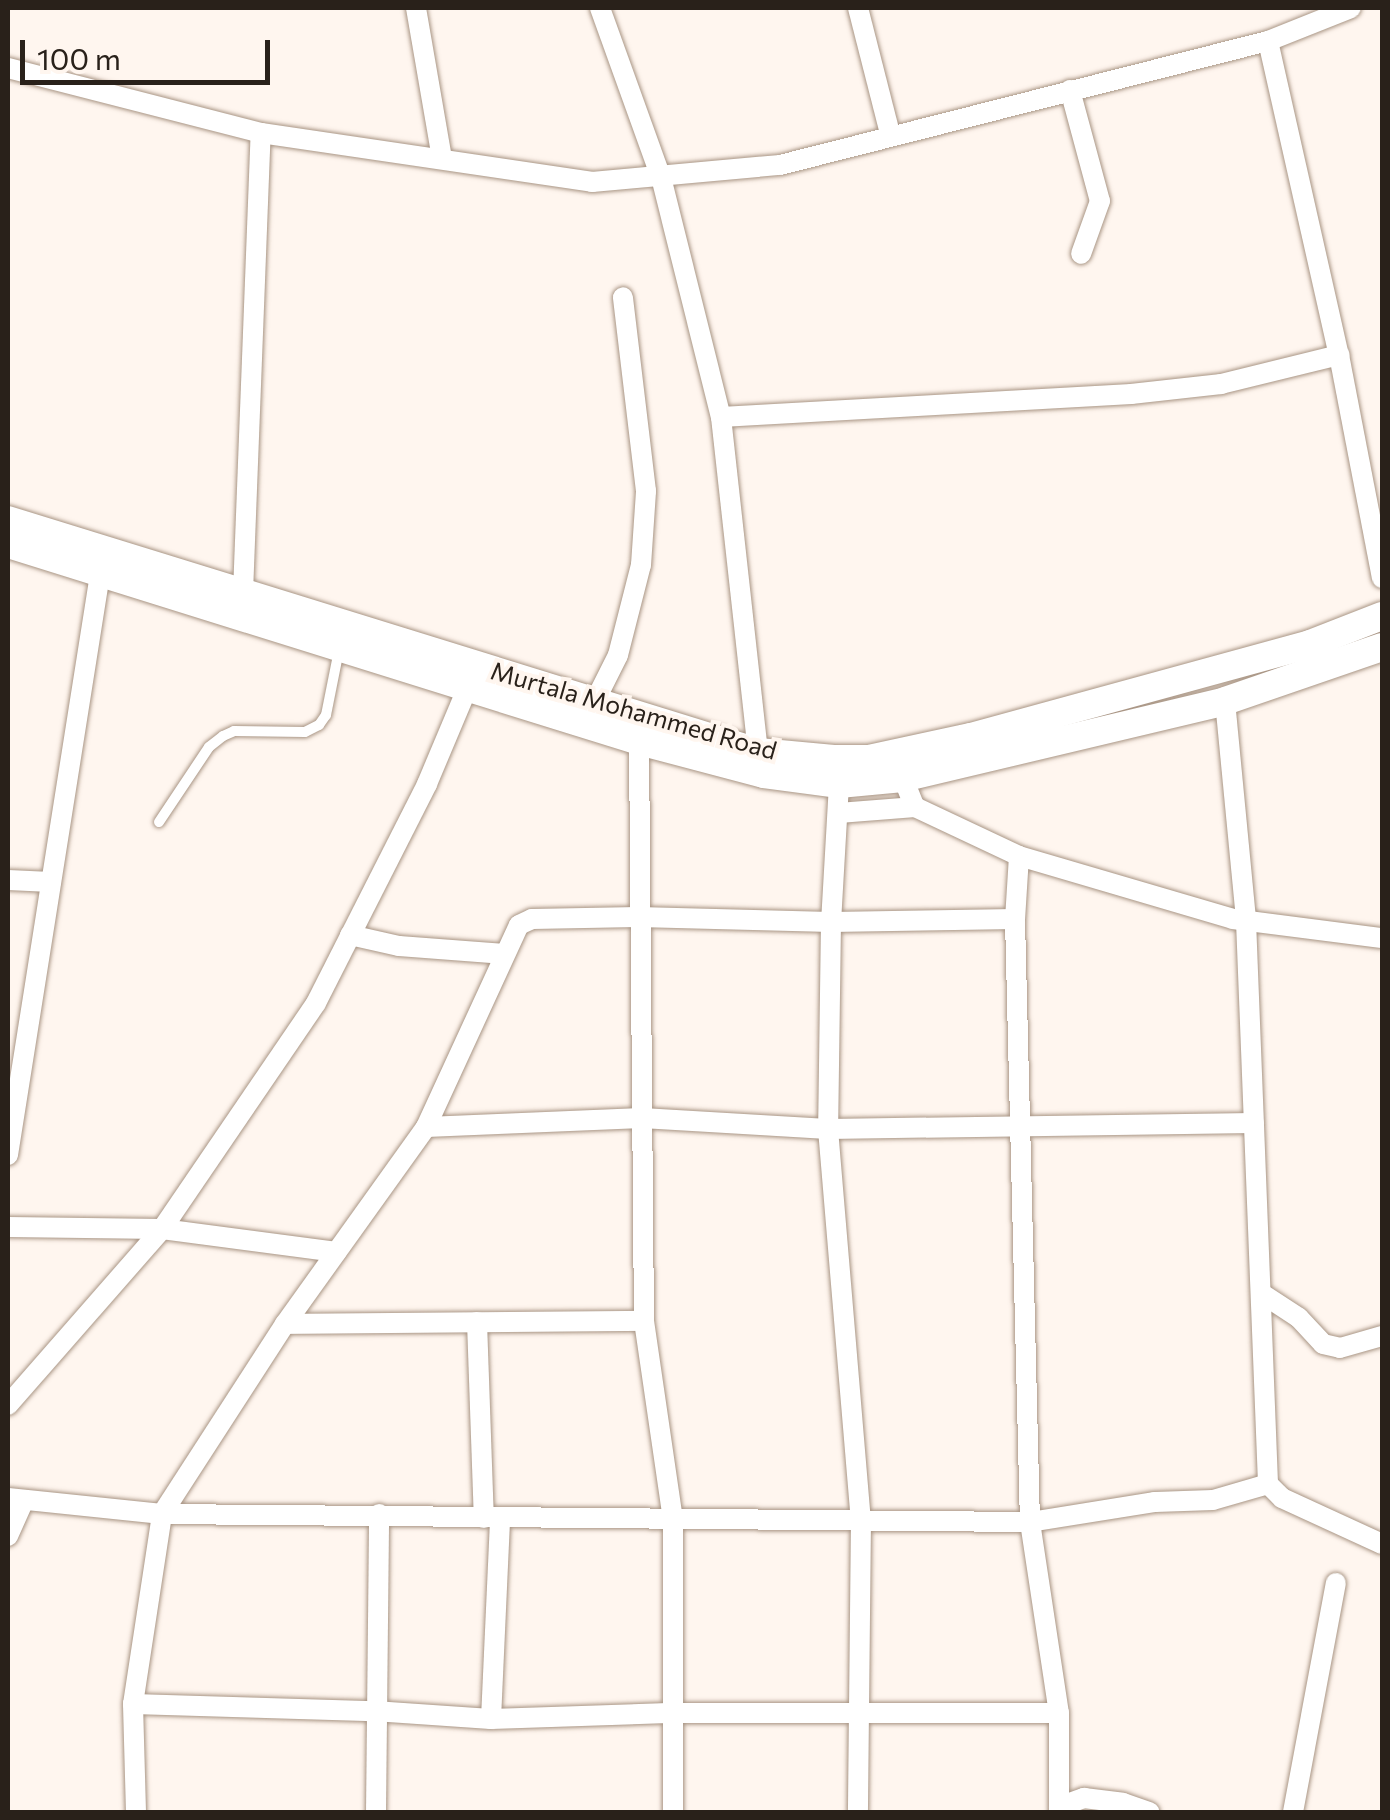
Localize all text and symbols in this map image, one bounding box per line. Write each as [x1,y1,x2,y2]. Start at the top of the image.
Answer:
scale bar [25,20,275,82]
text: 100 m [37,39,121,76]
street label: Murtala Mohammed Road [488,655,780,765]

